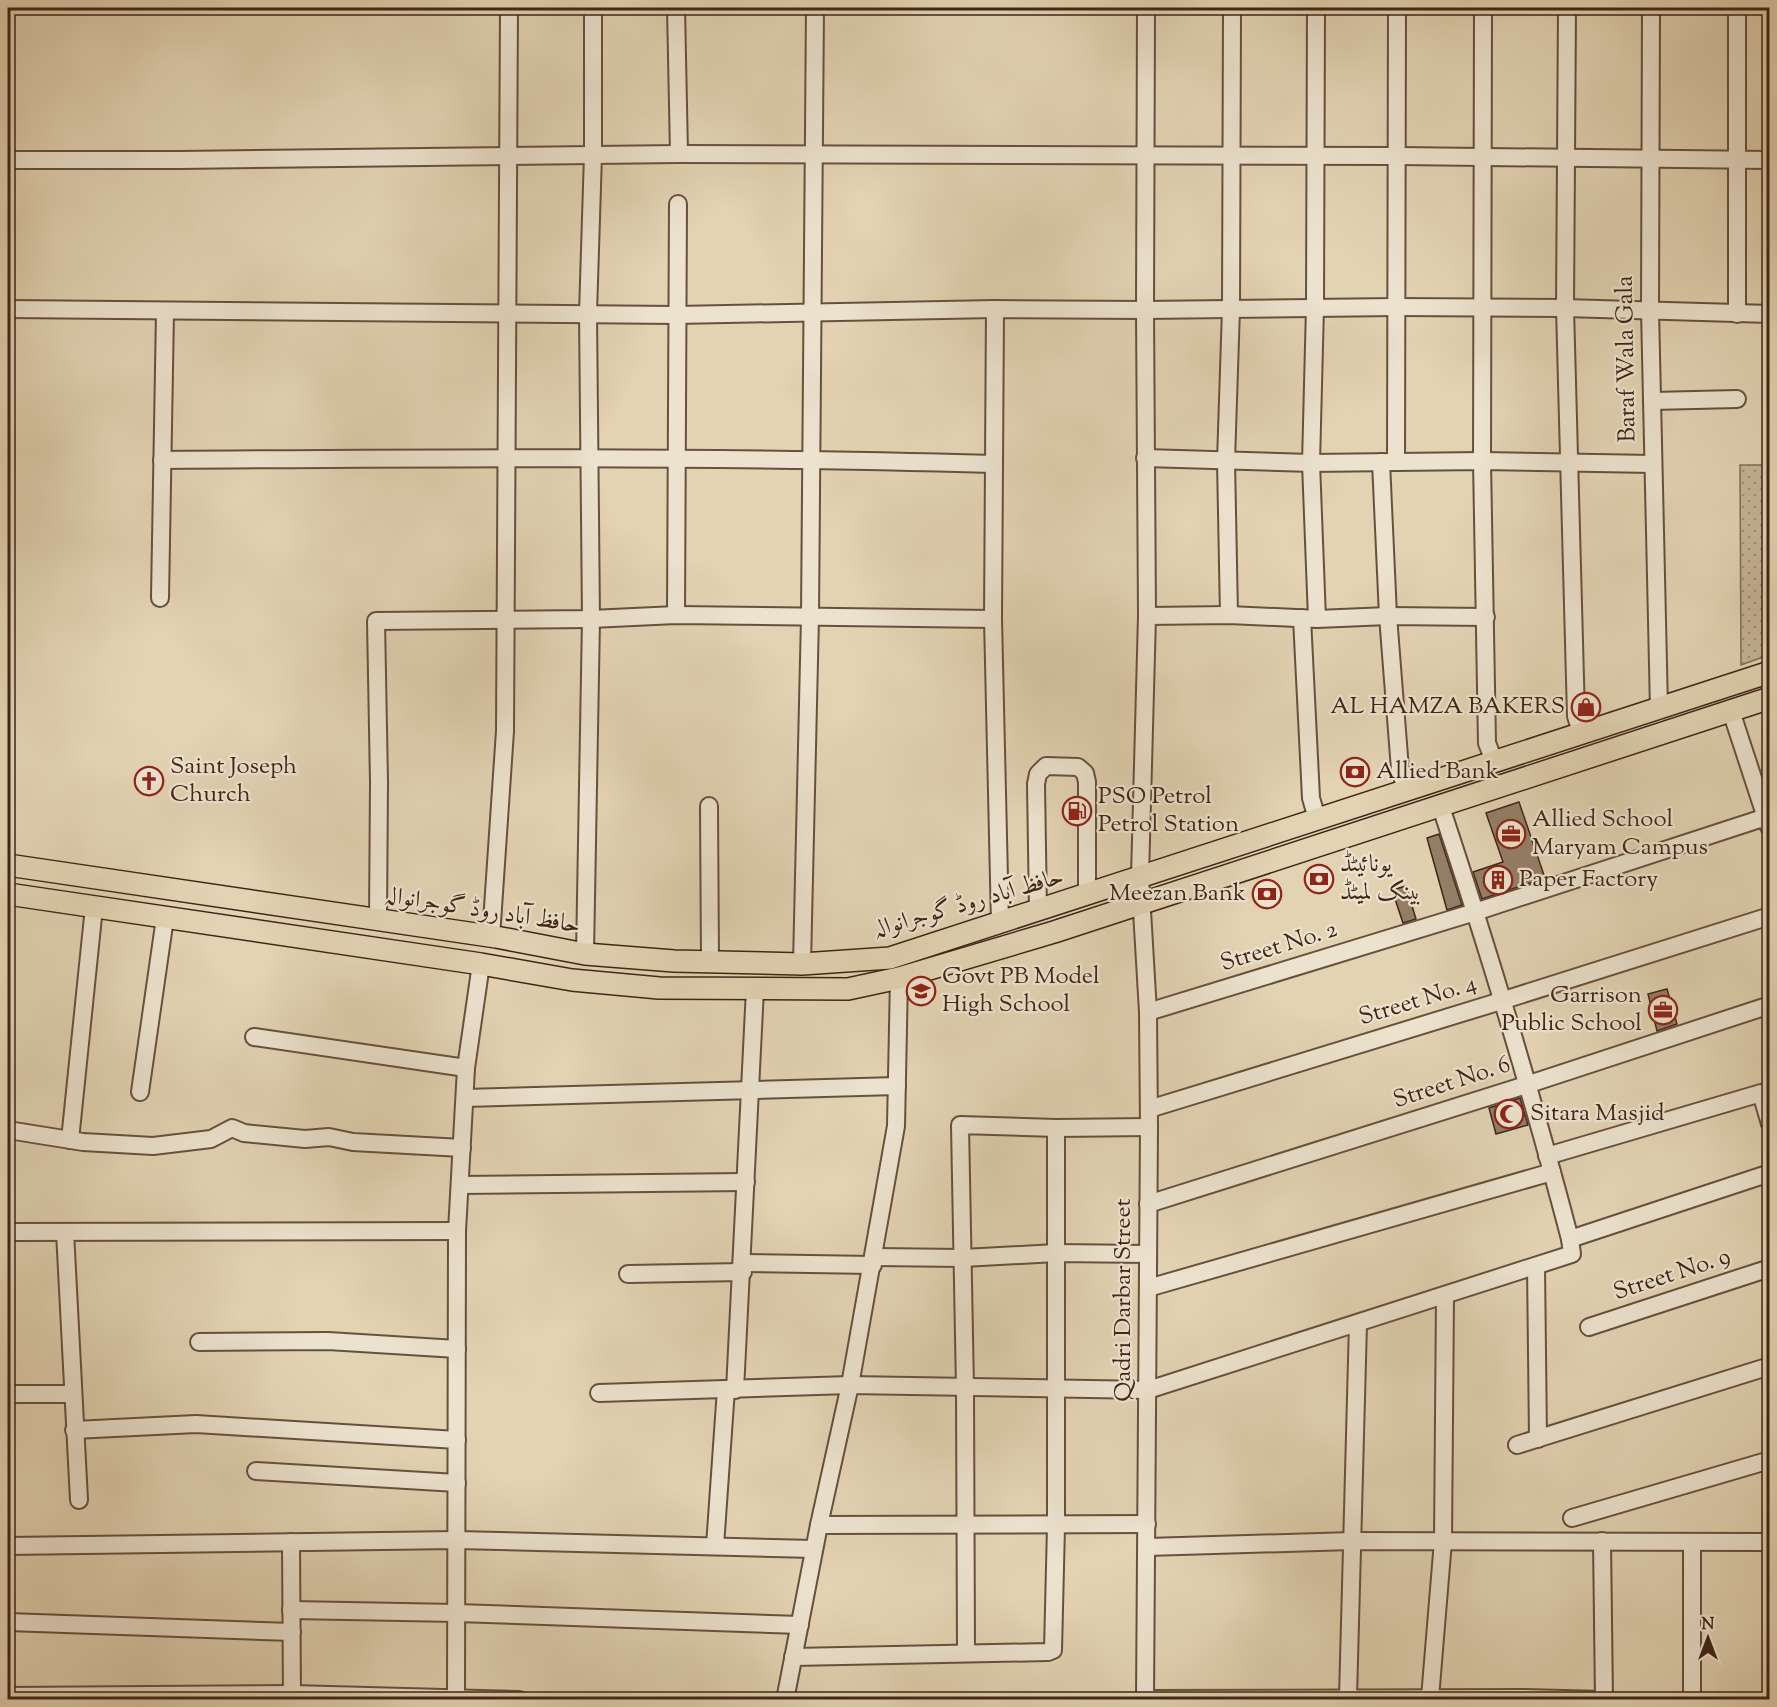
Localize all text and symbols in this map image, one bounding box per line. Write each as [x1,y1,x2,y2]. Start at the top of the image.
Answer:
street label: Baraf Wala Gala [1609,275,1645,443]
place label: AL HAMZA BAKERS [1330,690,1565,724]
shop icon: AL HAMZA BAKERS [1570,691,1602,723]
place label: Saint Joseph Church [170,750,297,812]
place label: Allied Bank [1376,755,1499,789]
bank icon: Allied Bank [1339,756,1371,788]
church icon: Saint Joseph Church [133,765,165,797]
place label: PSO Petrol Petrol Station [1098,780,1239,842]
fuel station icon: PSO Petrol Petrol Station [1061,795,1093,827]
place label: Allied School Maryam Campus [1532,803,1708,865]
office icon: Allied School Maryam Campus [1495,818,1527,850]
place label: یونائیٹڈ بینک لمیٹڈ [1340,848,1421,910]
street label: حافظ آباد روڈ گوجرانوالہ [868,860,1068,948]
bank icon: یونائیٹڈ بینک لمیٹڈ [1303,863,1335,895]
place label: Paper Factory [1519,863,1658,897]
building icon: Paper Factory [1482,864,1514,896]
place label: Meezan Bank [1109,877,1246,911]
bank icon: Meezan Bank [1251,878,1283,910]
street label: حافظ آباد روڈ گوجرانوالہ [382,879,582,943]
street label: Street No. 2 [1216,913,1342,981]
place label: Govt PB Model High School [942,960,1100,1022]
street label: Street No. 4 [1355,967,1481,1035]
school or university icon: Govt PB Model High School [905,975,937,1007]
place label: Garrison Public School [1501,979,1642,1041]
office icon: Garrison Public School [1647,994,1679,1026]
street label: Street No. 6 [1389,1048,1515,1118]
place label: Sitara Masjid [1530,1097,1665,1131]
mosque icon: Sitara Masjid [1493,1098,1525,1130]
street label: Qadri Darbar Street [1107,1198,1141,1402]
street label: Street No. 9 [1609,1240,1735,1310]
north arrow [1678,1608,1738,1668]
text: N [1702,1614,1715,1637]

